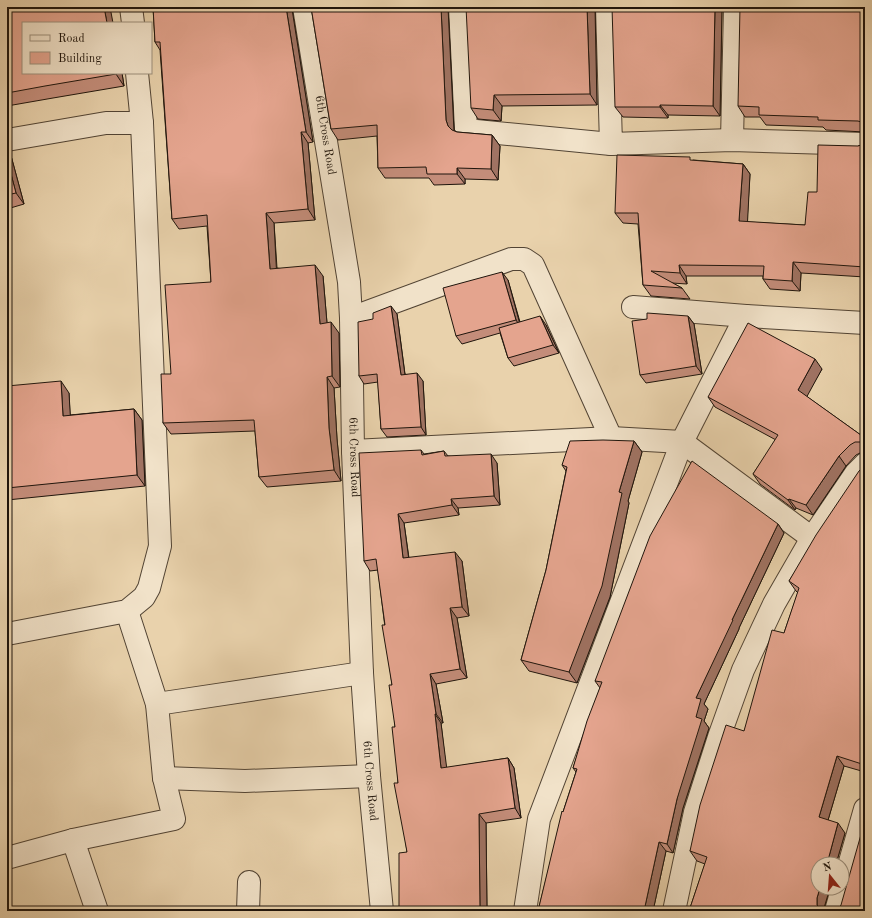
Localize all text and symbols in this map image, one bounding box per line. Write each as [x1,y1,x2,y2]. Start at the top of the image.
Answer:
legend [22,22,152,74]
text: Road [58,33,85,45]
text: Building [58,53,102,65]
street label: 6th Cross Road [313,95,337,176]
street label: 6th Cross Road [346,417,361,498]
street label: 6th Cross Road [361,740,379,822]
north arrow [810,856,850,896]
text: N [822,861,834,874]

